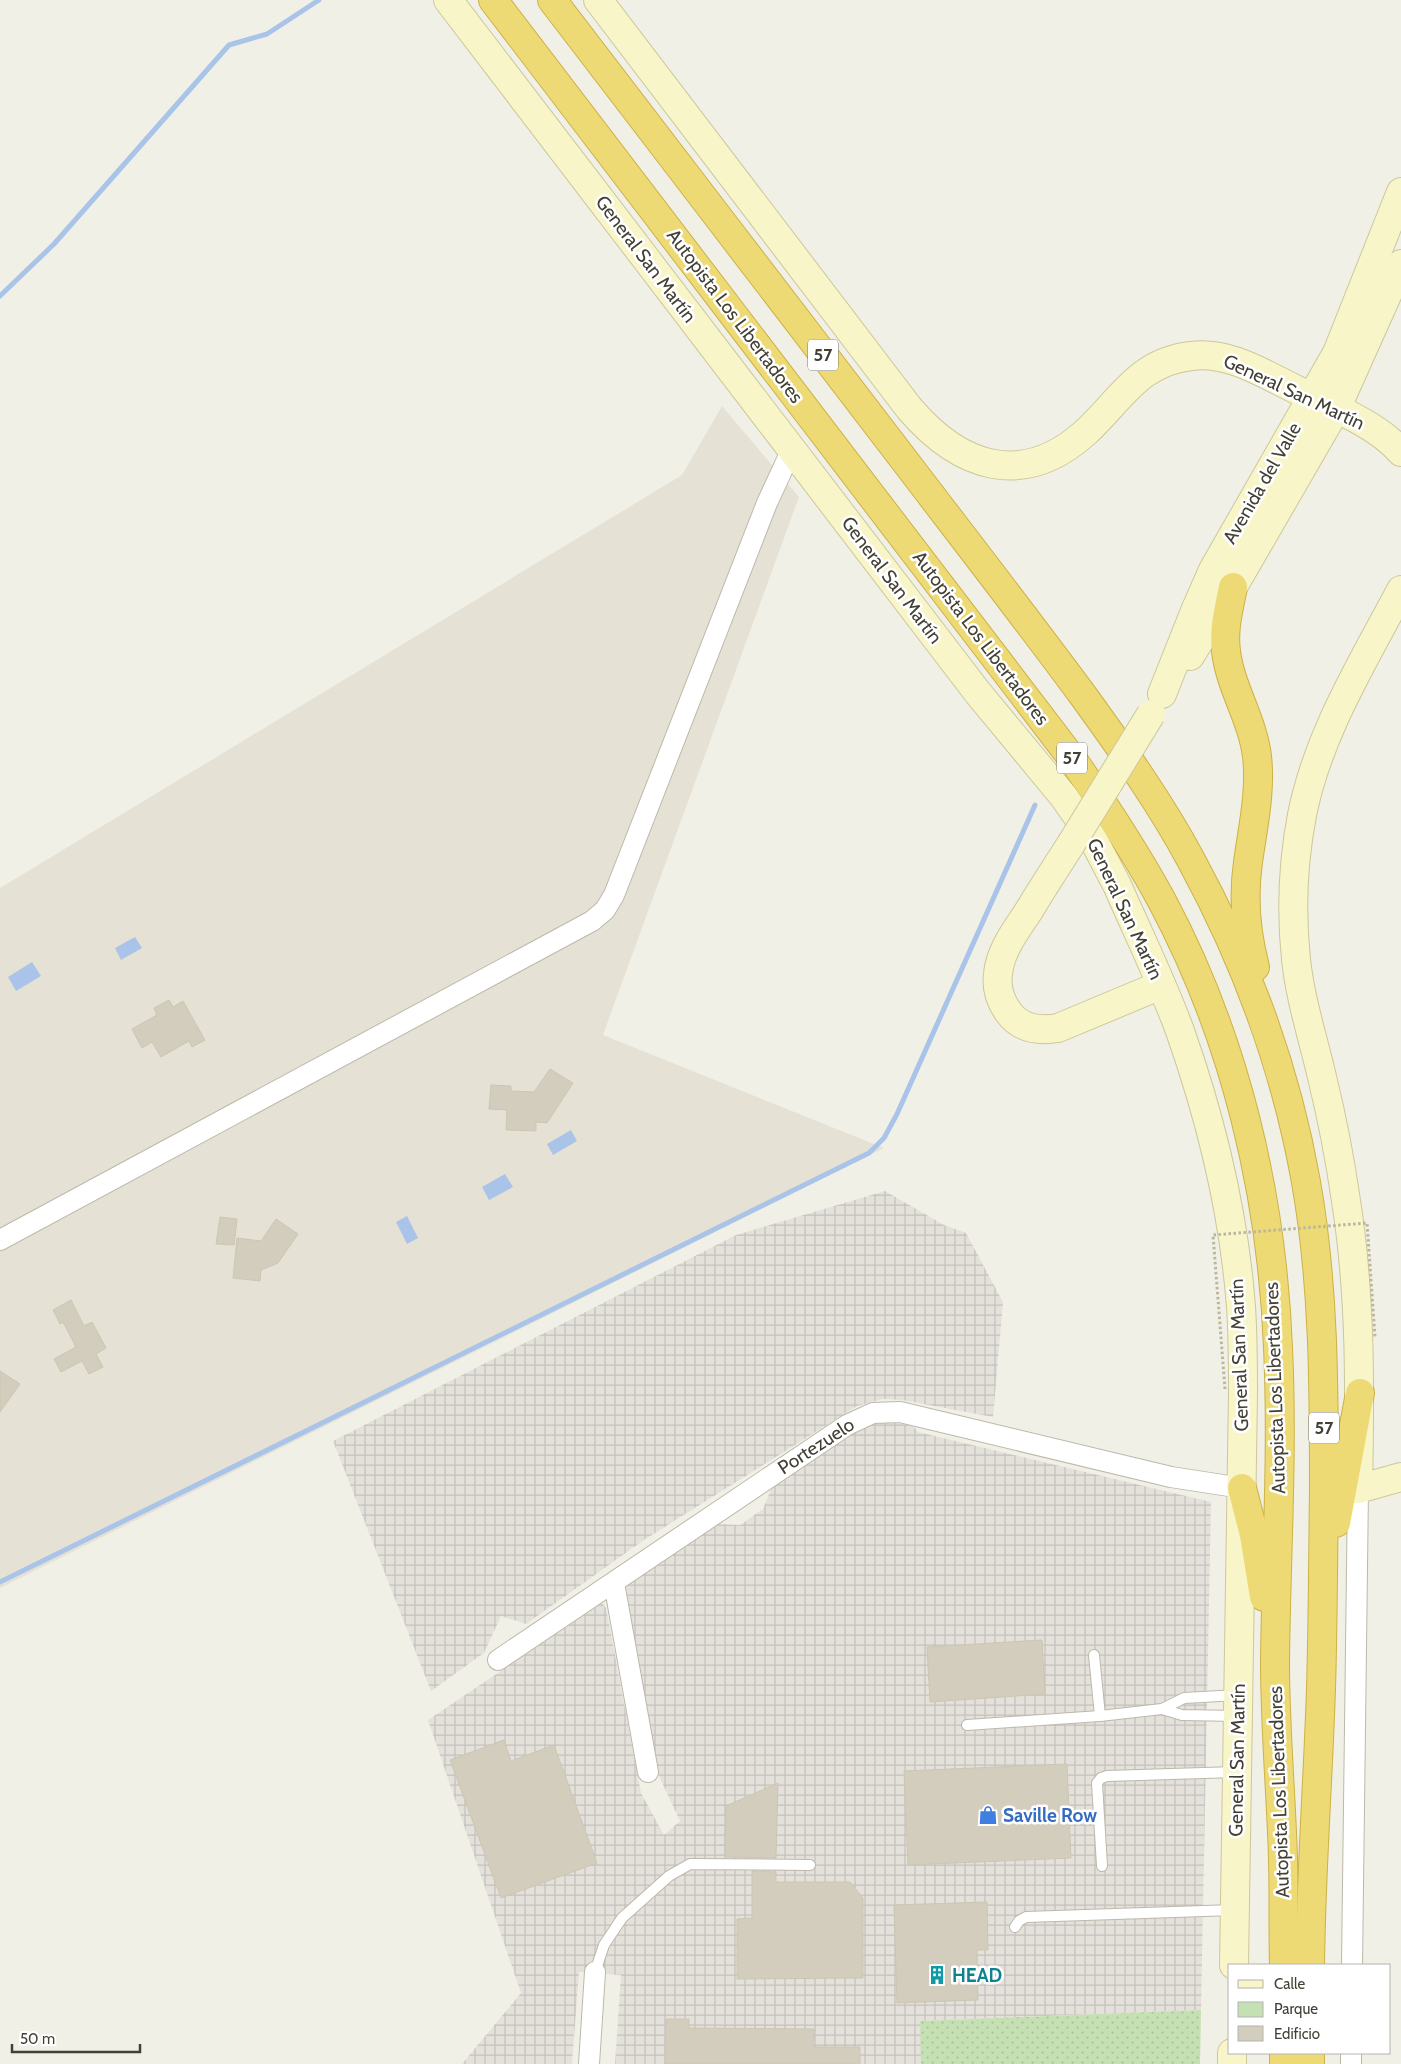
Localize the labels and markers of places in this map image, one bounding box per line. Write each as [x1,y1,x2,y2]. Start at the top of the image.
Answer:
shop icon: Saville Row [977,1804,999,1826]
place label: Saville Row [1003,1804,1097,1827]
building icon: HEAD [926,1964,948,1986]
place label: HEAD [952,1964,1002,1987]

